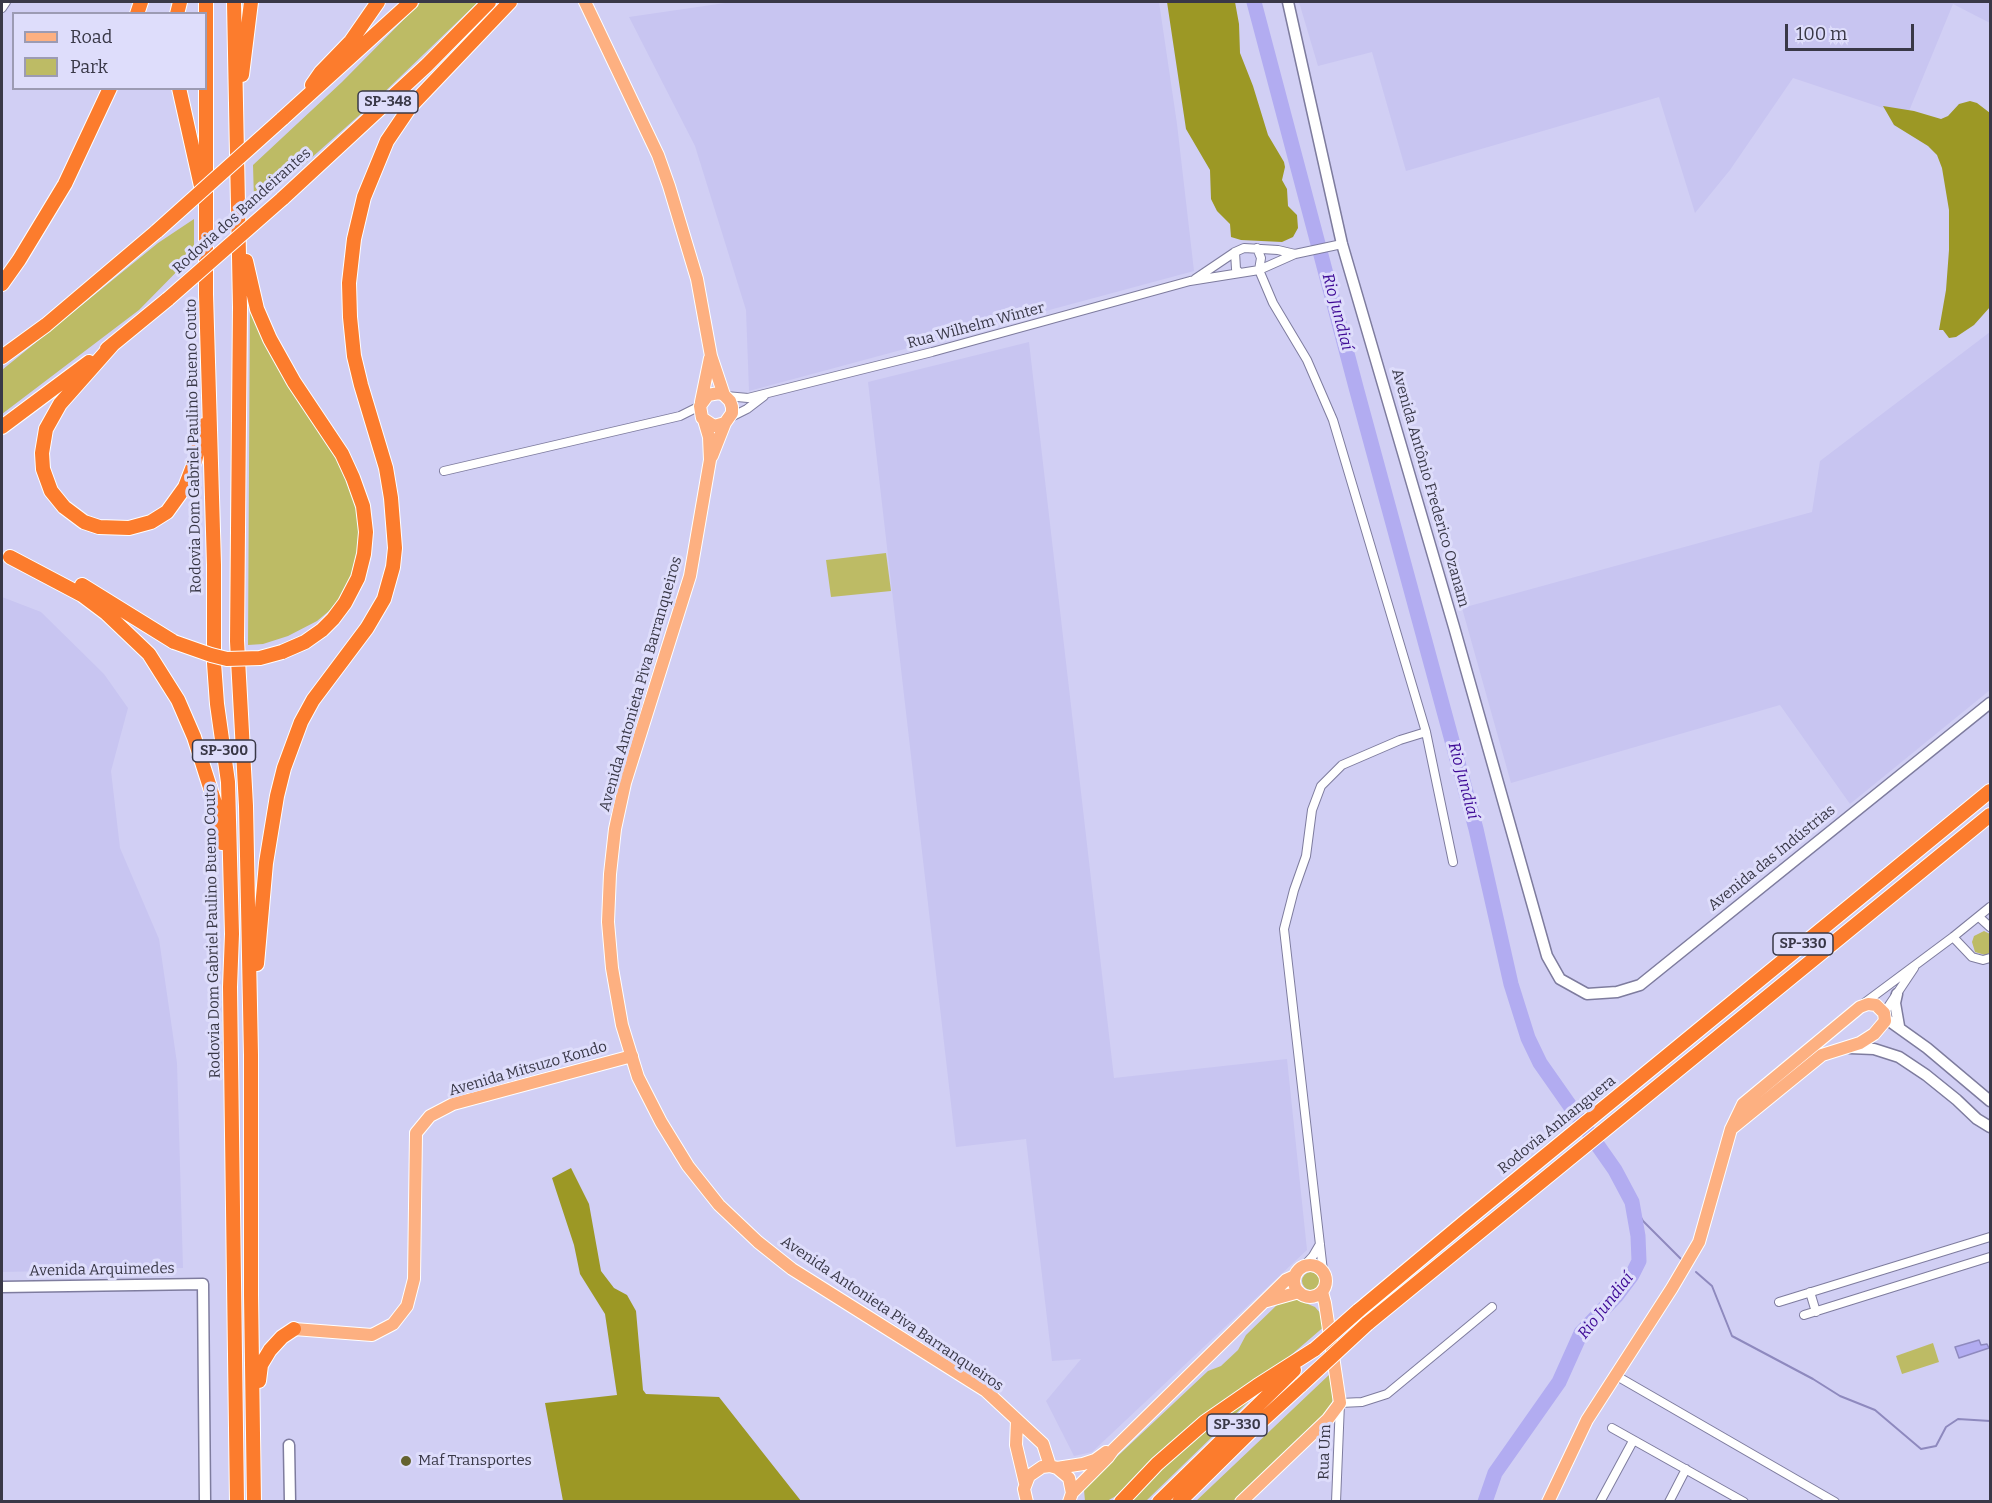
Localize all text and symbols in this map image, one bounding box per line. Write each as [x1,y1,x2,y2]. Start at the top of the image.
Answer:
legend [12,12,207,90]
scale bar [1788,12,1917,50]
text: 100 m [1796,23,1847,45]
text: Road [70,26,112,48]
text: Park [70,56,108,78]
road number: SP-348 [358,91,418,113]
street label: Rodovia dos Bandeirantes [169,144,315,278]
water label: Rio Jundiaí [1318,271,1356,353]
street label: Rodovia Dom Gabriel Paulino Bueno Couto [182,299,206,593]
street label: Rua Wilhelm Winter [905,299,1047,353]
street label: Avenida Antônio Frederico Ozanam [1387,367,1473,609]
street label: Avenida Antonieta Piva Barranqueiros [596,555,686,813]
road number: SP-300 [192,740,256,762]
water label: Rio Jundiaí [1444,740,1482,822]
street label: Rodovia Dom Gabriel Paulino Bueno Couto [201,784,225,1078]
street label: Avenida das Indústrias [1705,801,1839,915]
road number: SP-330 [1773,933,1833,955]
street label: Avenida Mitsuzo Kondo [447,1038,609,1100]
street label: Rodovia Anhanguera [1495,1072,1619,1178]
street label: Avenida Antonieta Piva Barranqueiros [777,1233,1007,1395]
street label: Avenida Arquimedes [29,1260,175,1280]
water label: Rio Jundiaí [1574,1269,1638,1343]
road number: SP-330 [1207,1414,1267,1436]
street label: Rua Um [1315,1424,1335,1480]
place label: Maf Transportes [418,1452,532,1470]
marker: Maf Transportes [399,1454,413,1468]

